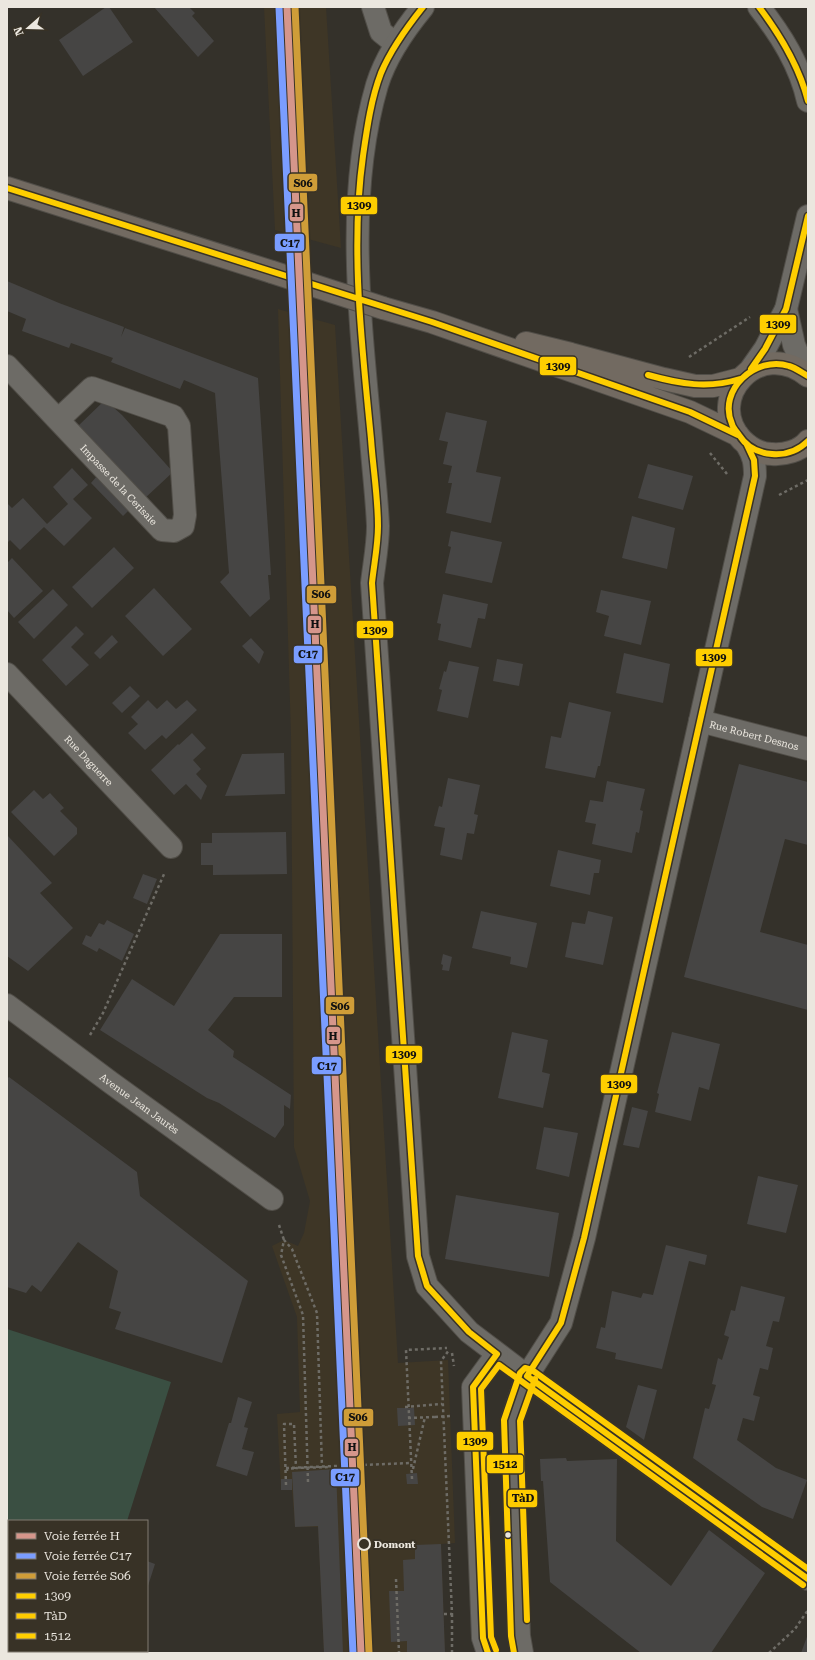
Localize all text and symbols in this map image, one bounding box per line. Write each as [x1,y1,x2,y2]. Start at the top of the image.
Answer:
north arrow [8,8,48,48]
text: N [11,25,27,37]
line badge: S06 [288,173,318,192]
text: S06 [293,177,313,190]
line badge: 1309 [340,196,378,215]
text: 1309 [347,199,371,212]
line badge: H [289,203,304,222]
text: H [291,207,301,220]
line badge: C17 [274,233,305,252]
text: C17 [280,237,300,250]
line badge: 1309 [759,314,797,334]
text: 1309 [766,318,790,331]
line badge: 1309 [539,356,577,376]
text: 1309 [546,360,570,373]
street label: Impasse de la Cerisaie [78,442,160,527]
line badge: S06 [306,585,337,604]
text: S06 [311,588,331,601]
line badge: H [307,615,322,634]
text: H [310,618,320,631]
line badge: 1309 [356,620,394,639]
text: 1309 [363,624,387,637]
line badge: C17 [293,645,323,664]
text: C17 [298,648,318,661]
line badge: 1309 [695,648,733,667]
text: 1309 [702,651,726,664]
street label: Rue Robert Desnos [708,718,800,752]
street label: Rue Daguerre [62,733,116,788]
line badge: S06 [325,996,355,1015]
text: S06 [330,1000,350,1013]
line badge: H [326,1026,341,1045]
text: H [328,1030,338,1043]
line badge: 1309 [385,1045,423,1064]
text: 1309 [392,1048,416,1061]
line badge: C17 [311,1056,342,1075]
text: C17 [317,1060,337,1073]
street label: Avenue Jean Jaurès [98,1071,181,1136]
line badge: 1309 [600,1074,638,1094]
text: 1309 [607,1078,631,1091]
line badge: S06 [343,1408,374,1427]
text: S06 [348,1411,368,1424]
line badge: 1309 [456,1431,494,1451]
text: 1309 [463,1435,487,1448]
line badge: H [344,1438,359,1457]
text: H [347,1441,357,1454]
line badge: 1512 [486,1454,524,1474]
text: 1512 [493,1458,517,1471]
line badge: C17 [330,1468,360,1487]
text: C17 [335,1471,355,1484]
line badge: TàD [507,1489,538,1508]
text: TàD [512,1492,535,1505]
legend [8,1520,148,1652]
text: Voie ferrée H [44,1529,120,1543]
unlabelled marker [503,1530,513,1540]
marker: Domont [357,1537,371,1551]
place label: Domont [374,1539,415,1550]
text: Voie ferrée C17 [44,1549,132,1563]
text: Voie ferrée S06 [44,1569,131,1583]
text: 1309 [44,1589,71,1603]
text: TàD [44,1609,67,1623]
text: 1512 [44,1629,71,1643]

